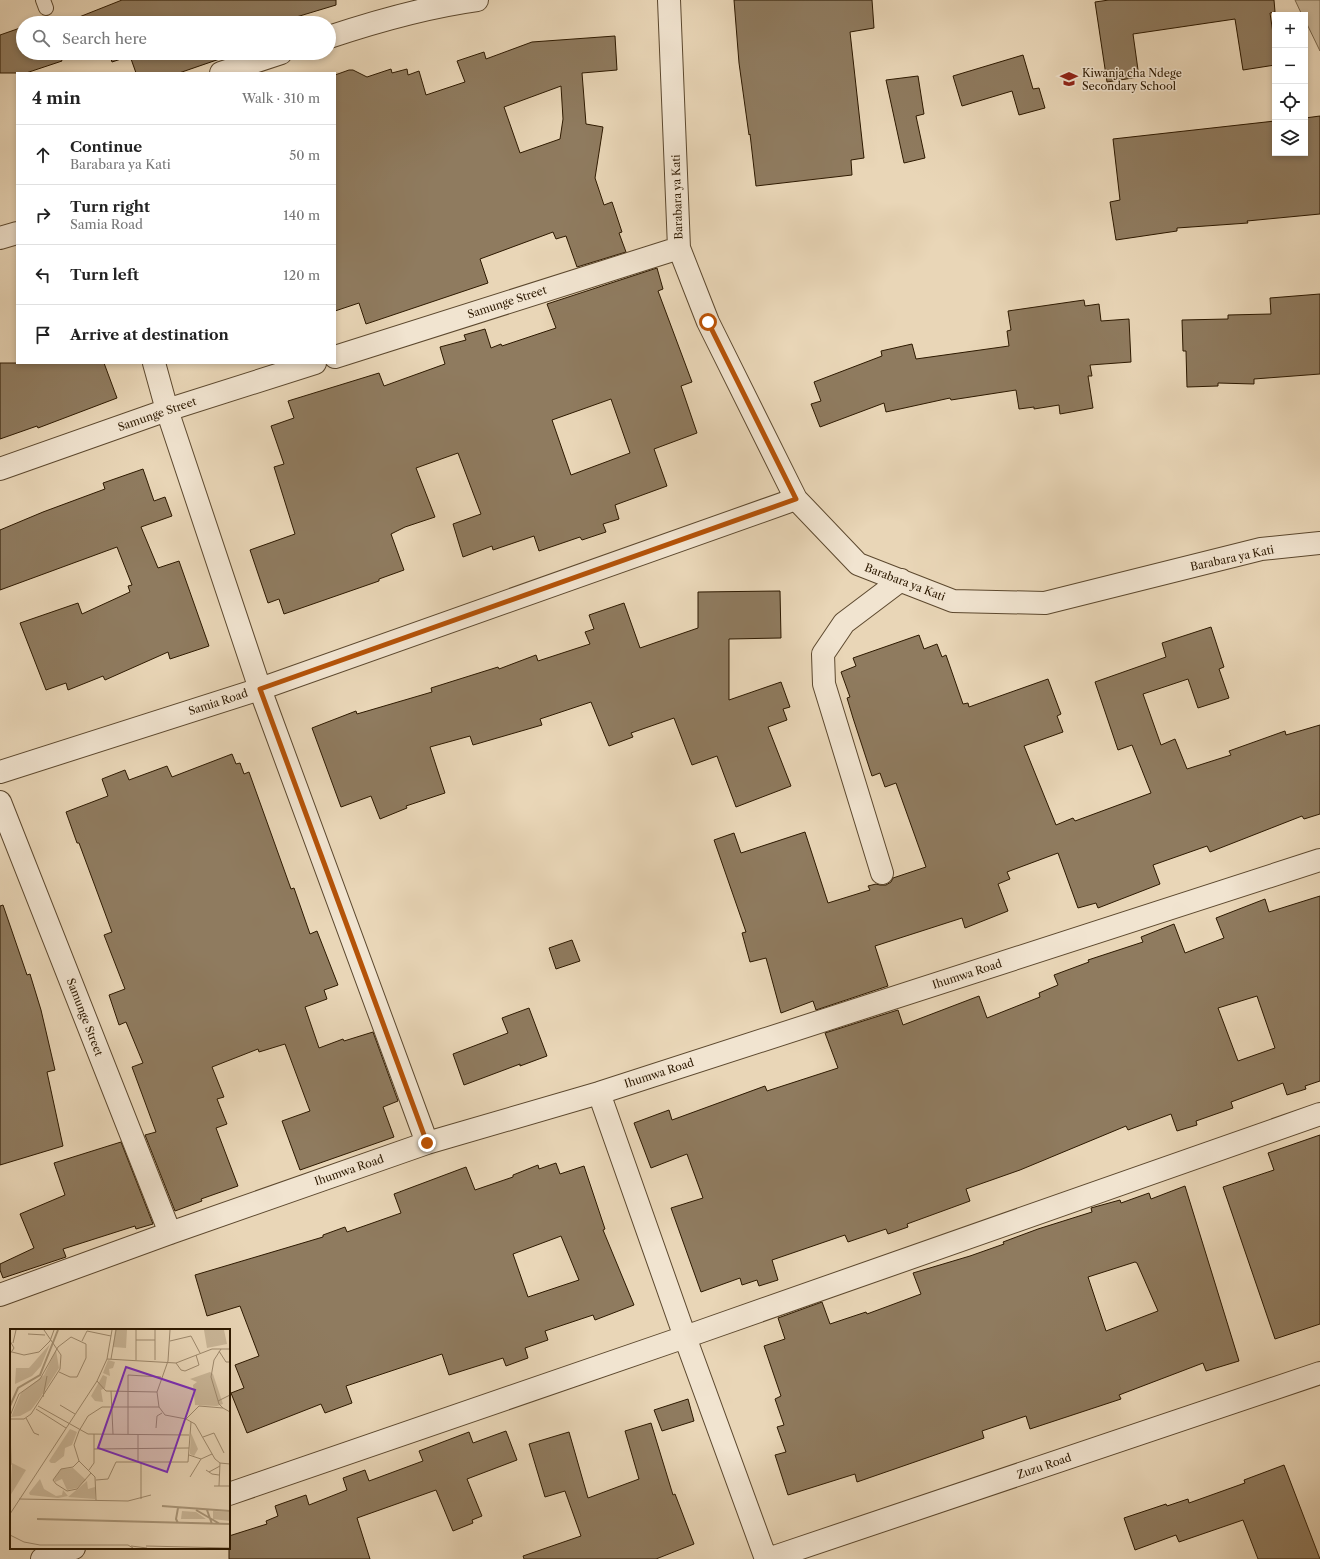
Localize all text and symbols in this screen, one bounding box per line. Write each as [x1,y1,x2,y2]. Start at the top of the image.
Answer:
map controls [1272,12,1308,156]
button: + [1272,12,1308,48]
search box [16,16,336,60]
icon: search [30,27,52,49]
text: Search here [62,29,147,48]
button: − [1272,48,1308,84]
place label: Kiwanja cha Ndege Secondary School [1082,66,1182,93]
school or university icon: Kiwanja cha Ndege Secondary School [1059,69,1079,89]
button: locate [1272,84,1308,120]
text: 4 min [32,88,81,108]
text: Walk · 310 m [242,90,320,106]
button: layers [1272,120,1308,156]
text: Continue [70,137,142,156]
icon: ahead [32,144,54,166]
text: 50 m [289,147,320,163]
street label: Barabara ya Kati [668,154,685,240]
text: Barabara ya Kati [70,156,171,172]
text: Turn right [70,197,150,216]
icon: right [32,204,54,226]
text: 140 m [283,207,320,223]
text: Samia Road [70,216,143,232]
icon: left [32,264,54,286]
text: Turn left [70,265,139,284]
text: 120 m [283,267,320,283]
street label: Samunge Street [466,283,548,321]
route start [699,313,717,331]
icon: arrive [32,324,54,346]
text: Arrive at destination [70,325,229,344]
street label: Samunge Street [116,394,198,434]
street label: Barabara ya Kati [1189,542,1276,574]
street label: Barabara ya Kati [863,560,948,604]
street label: Samia Road [186,686,250,718]
street label: Ihumwa Road [930,956,1004,992]
street label: Samunge Street [64,976,106,1058]
street label: Ihumwa Road [622,1055,696,1091]
route end [418,1134,436,1152]
street label: Ihumwa Road [313,1152,386,1188]
inset map [10,1329,230,1549]
street label: Zuzu Road [1015,1450,1073,1482]

